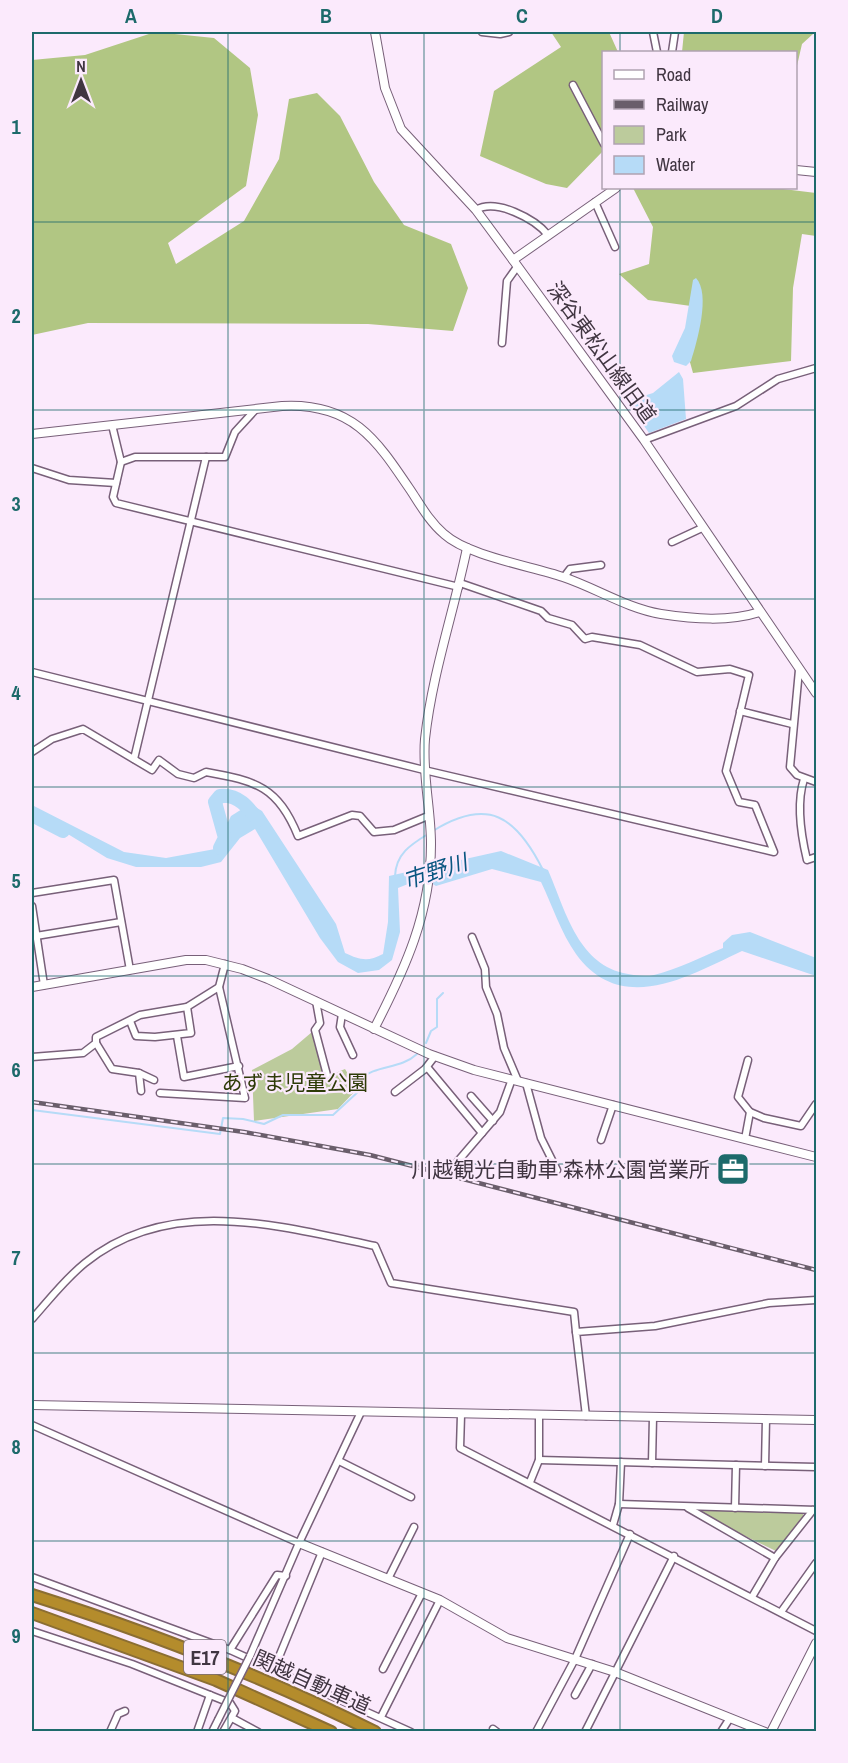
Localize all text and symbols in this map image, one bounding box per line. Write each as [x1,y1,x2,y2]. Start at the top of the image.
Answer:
text: A [125,2,137,29]
text: B [320,2,332,29]
text: C [516,2,528,29]
text: D [711,2,723,29]
north arrow [51,51,111,111]
legend [602,51,797,189]
text: N [76,55,86,77]
text: Road [656,62,691,87]
text: Railway [656,92,709,117]
text: 1 [11,113,21,140]
text: Park [656,122,687,147]
text: Water [656,152,695,177]
street label: 深谷東松山線旧道 [541,276,663,428]
text: 2 [11,302,21,329]
text: 3 [11,490,21,517]
text: 4 [11,679,21,706]
water label: 市野川 [399,846,473,895]
text: 5 [11,867,21,894]
text: 6 [11,1056,21,1083]
park label: あずま児童公園 [222,1068,369,1097]
office icon: 川越観光自動車 森林公園営業所 [715,1151,751,1187]
place label: 川越観光自動車 森林公園営業所 [411,1155,710,1184]
text: 7 [11,1244,21,1271]
text: 8 [11,1433,21,1460]
text: 9 [11,1622,21,1649]
road number: E17 [184,1640,226,1674]
street label: 関越自動車道 [249,1643,375,1721]

